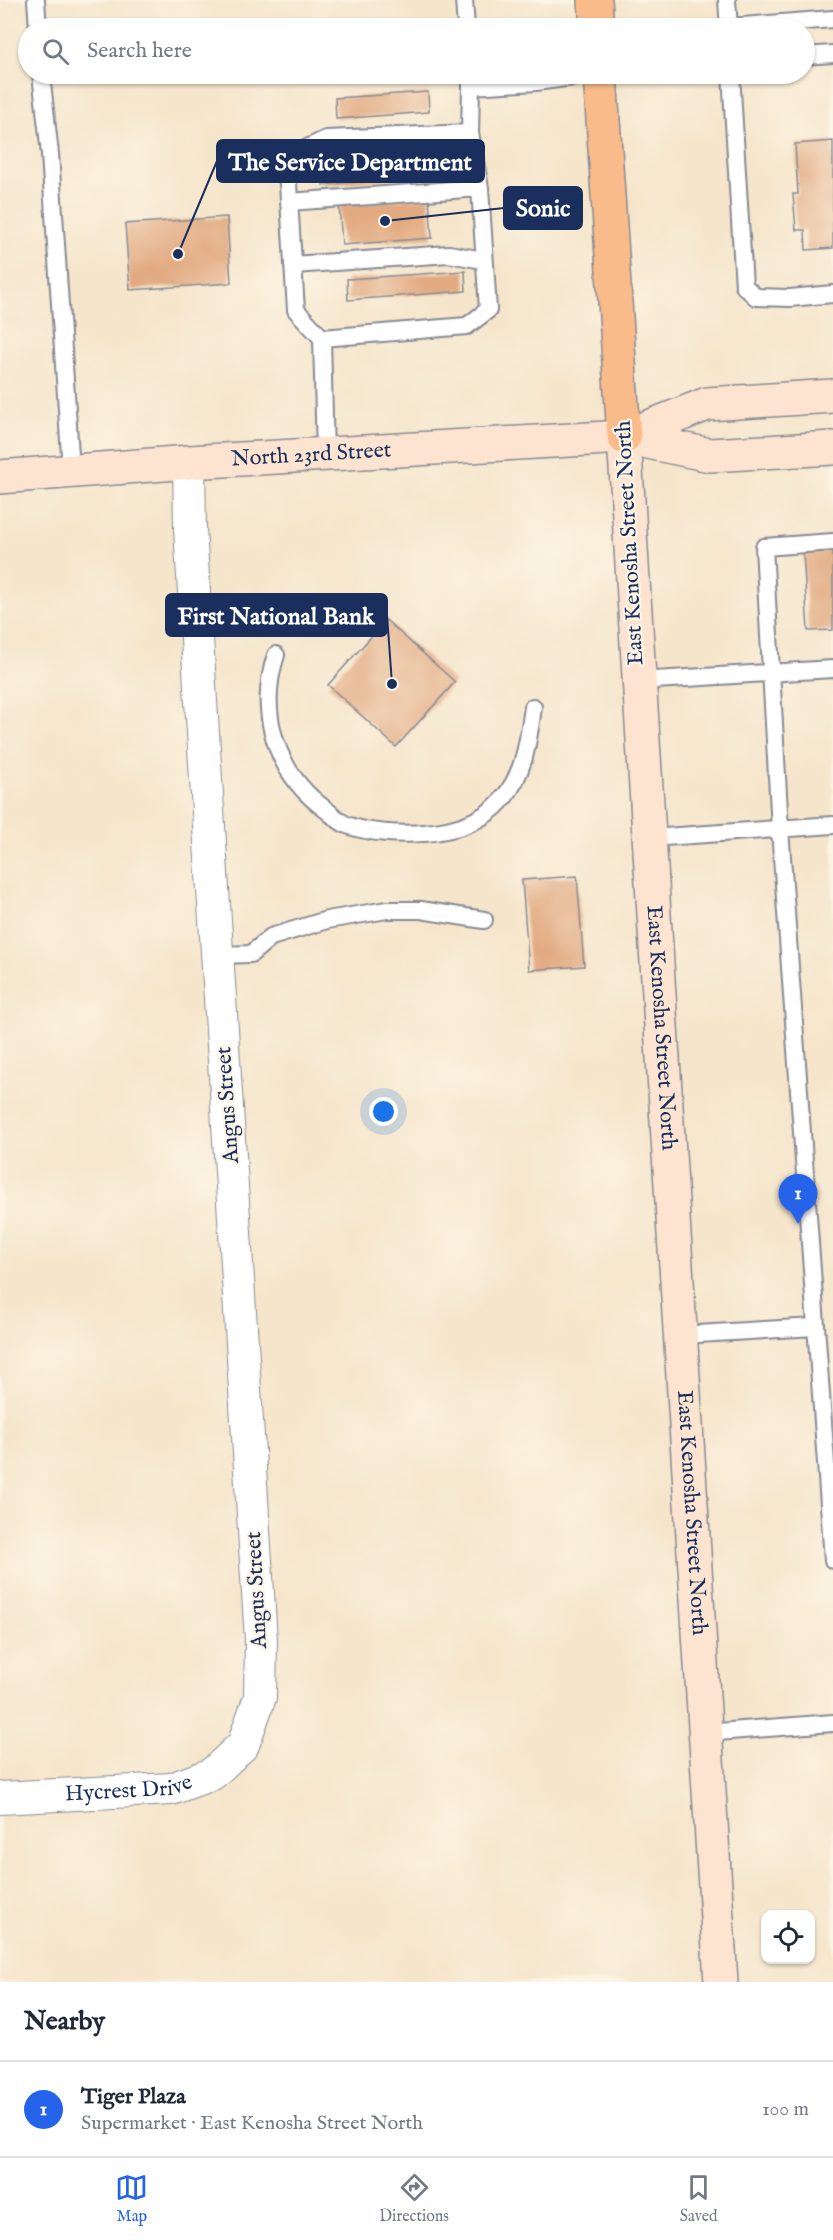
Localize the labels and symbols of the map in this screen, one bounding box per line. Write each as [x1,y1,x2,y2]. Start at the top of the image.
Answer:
callout: The Service Department [217,140,484,182]
text: The Service Department [227,148,472,179]
callout: Sonic [504,187,582,229]
text: Sonic [516,194,570,225]
street label: East Kenosha Street North [610,420,650,666]
street label: North 23rd Street [230,436,392,474]
callout: First National Bank [166,594,387,636]
text: First National Bank [177,602,376,633]
street label: East Kenosha Street North [639,905,683,1151]
street label: Angus Street [210,1045,246,1165]
your location [369,1097,398,1126]
pin: 1 [778,1174,818,1224]
street label: East Kenosha Street North [670,1390,713,1636]
street label: Angus Street [240,1530,274,1650]
street label: Hycrest Drive [64,1768,196,1809]

